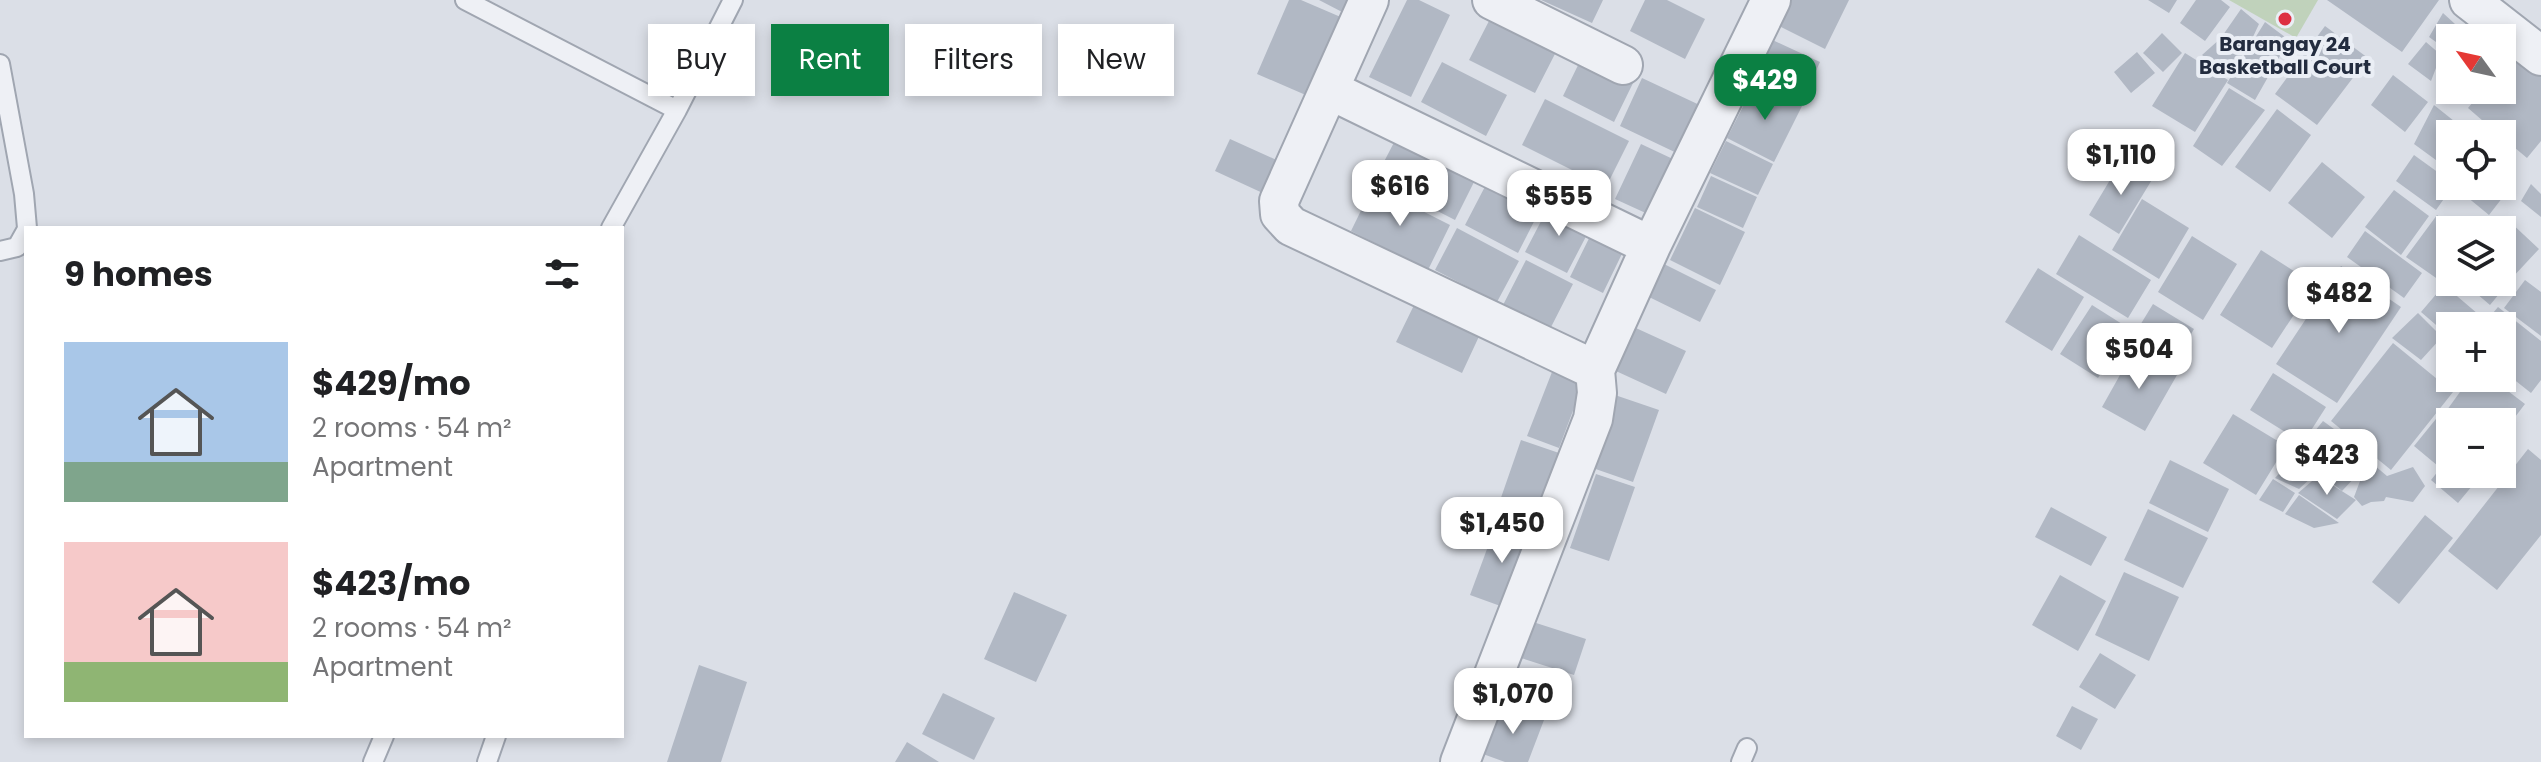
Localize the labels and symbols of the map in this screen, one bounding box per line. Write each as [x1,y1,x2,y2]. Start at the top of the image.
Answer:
marker: Barangay 24 Basketball Court [2276,10,2294,28]
north arrow [2436,24,2516,104]
place label: Barangay 24 Basketball Court [2199,30,2371,81]
pin: $429 [1718,54,1812,122]
pin: $1,110 [2056,129,2186,197]
pin: $616 [1353,160,1447,228]
pin: $555 [1512,170,1606,238]
pin: $482 [2292,267,2386,335]
pin: $504 [2092,323,2186,391]
pin: $423 [2280,429,2374,497]
pin: $1,450 [1437,497,1567,565]
pin: $1,070 [1448,668,1578,736]

